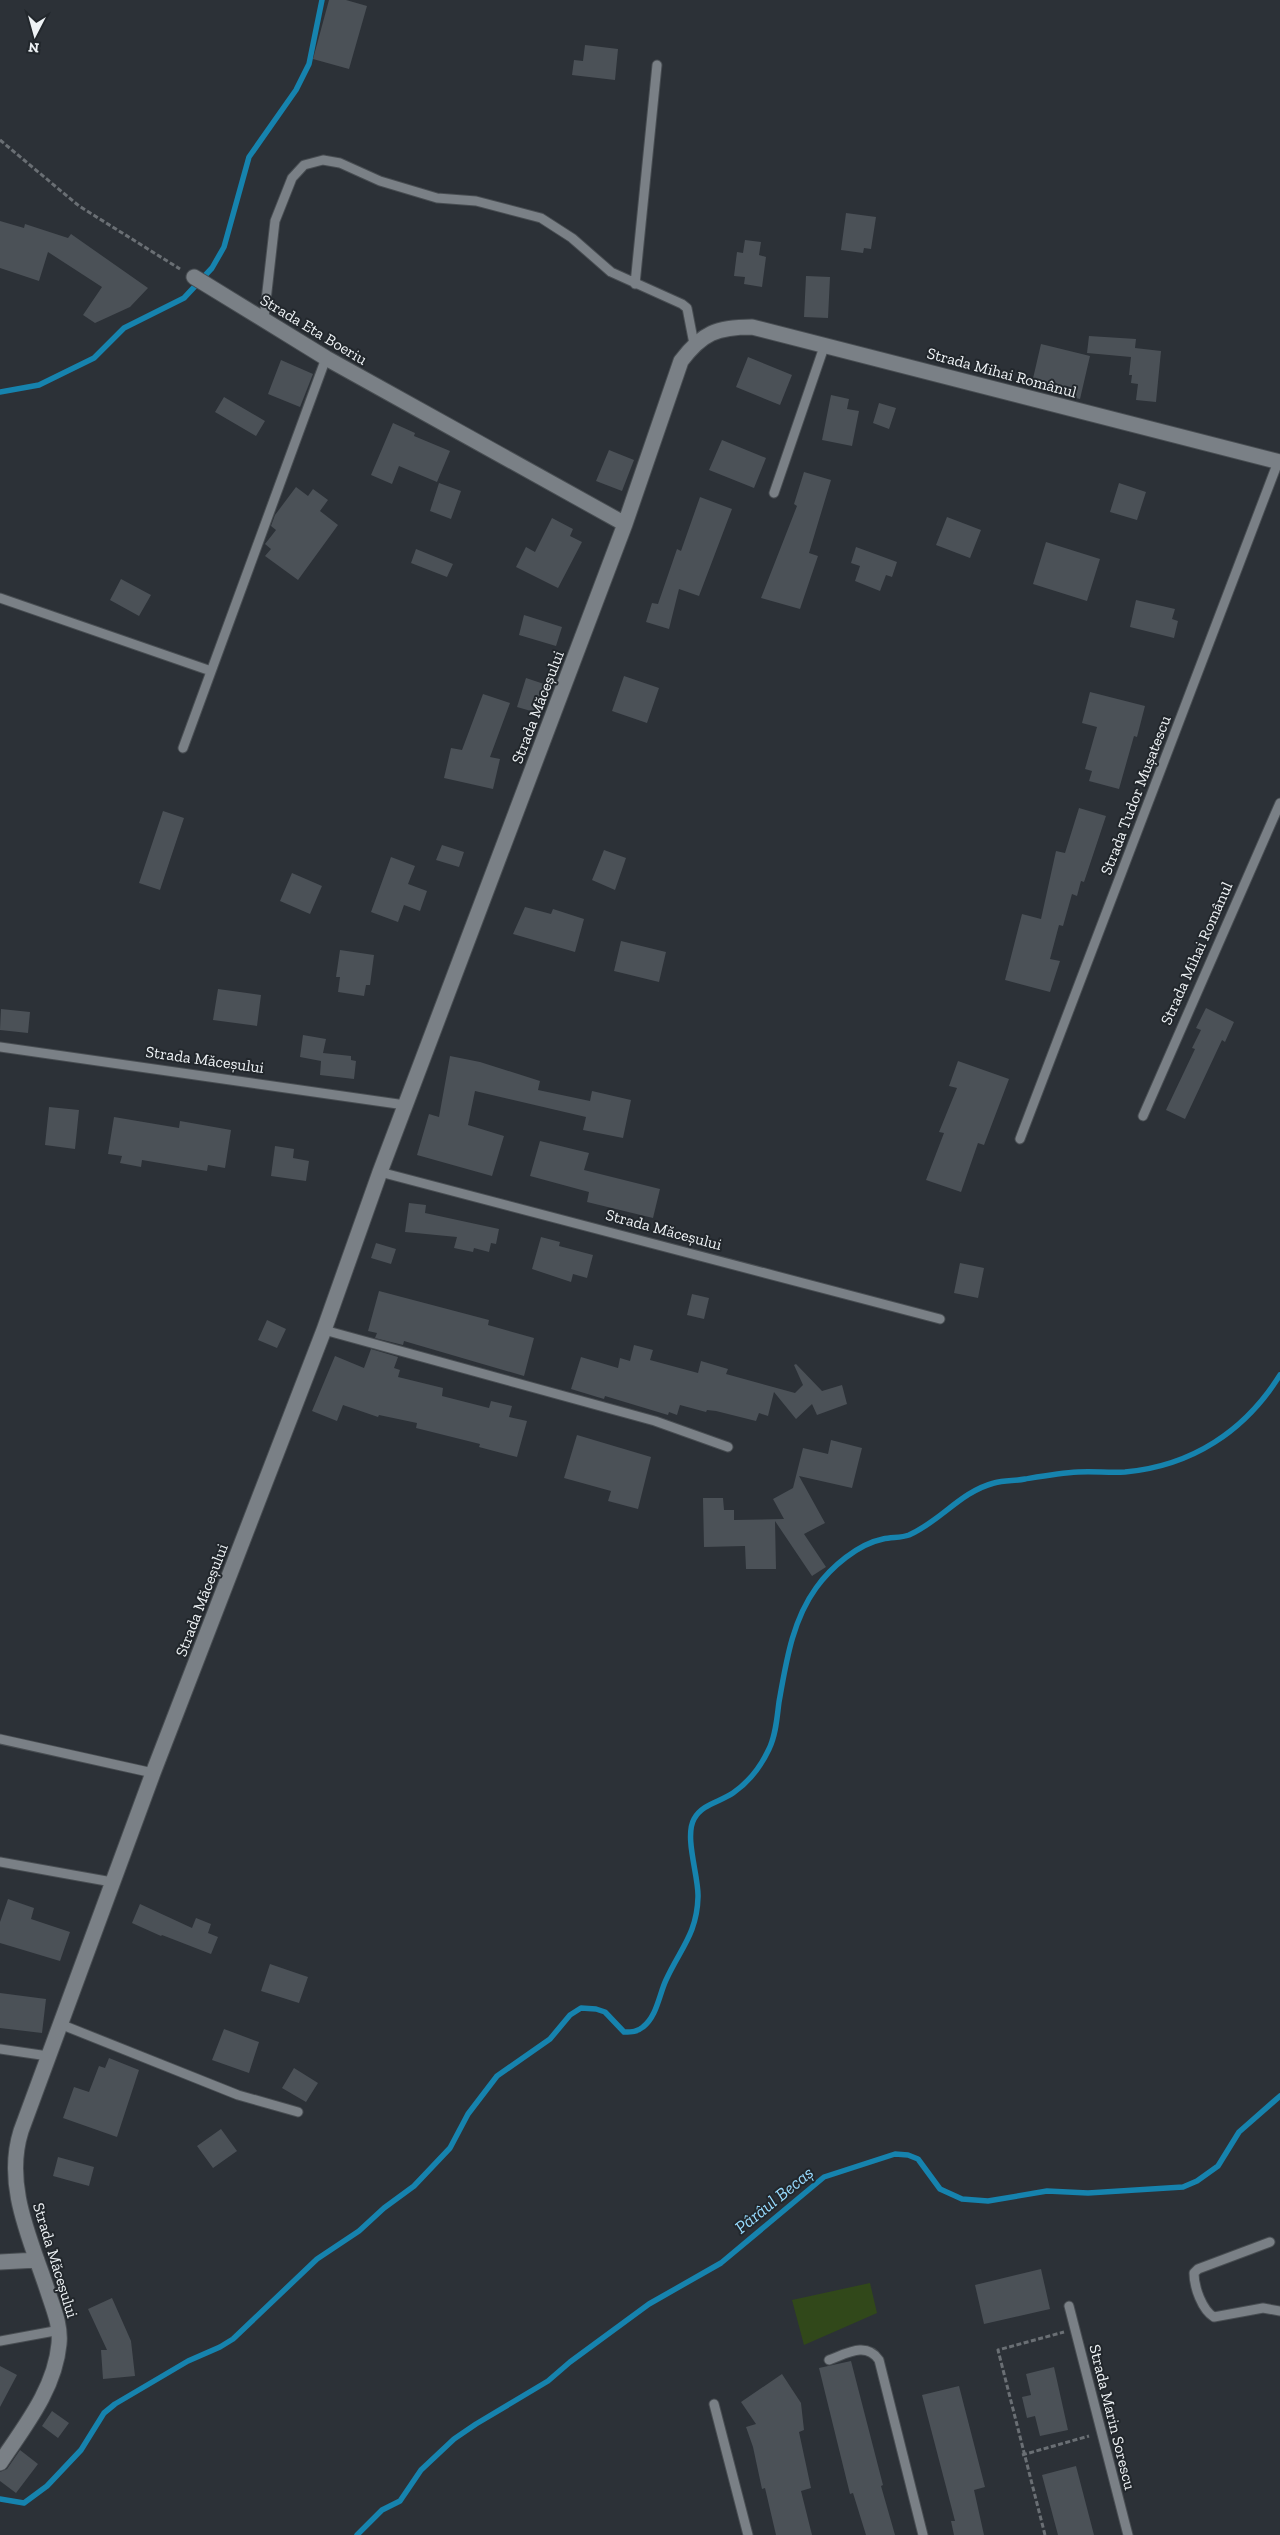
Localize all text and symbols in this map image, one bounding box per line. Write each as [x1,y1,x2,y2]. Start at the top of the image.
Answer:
north arrow [10,10,60,60]
text: N [27,38,40,56]
street label: Strada Eta Boeriu [257,290,371,369]
street label: Strada Mihai Românul [925,343,1079,402]
street label: Strada Măceșului [507,648,568,766]
street label: Strada Tudor Mușatescu [1096,713,1175,878]
street label: Strada Mihai Românul [1156,879,1237,1028]
street label: Strada Măceșului [145,1042,266,1077]
street label: Strada Măceșului [604,1205,724,1254]
street label: Strada Măceșului [171,1541,232,1659]
water label: Pârâul Becaș [730,2162,818,2238]
street label: Strada Măceșului [29,2200,82,2320]
street label: Strada Marin Sorescu [1085,2342,1140,2492]

